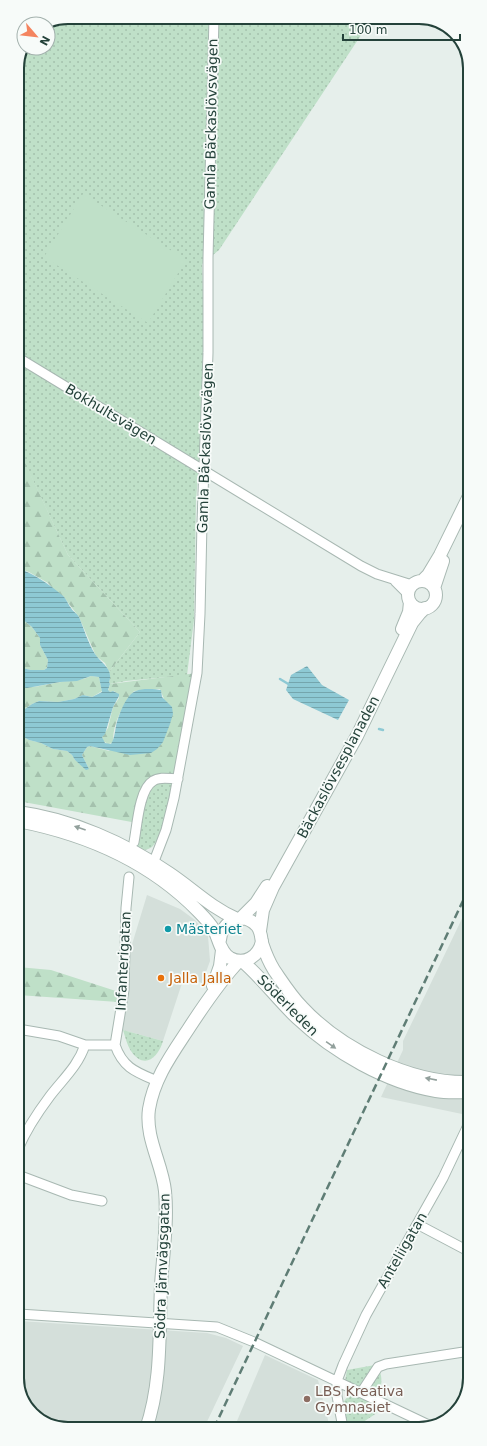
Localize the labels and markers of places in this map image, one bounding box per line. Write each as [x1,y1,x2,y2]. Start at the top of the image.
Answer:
place label: Mästeriet [176,921,242,937]
marker: Mästeriet [163,924,173,934]
place label: Jalla Jalla [168,970,232,986]
marker: Jalla Jalla [156,973,166,983]
place label: LBS Kreativa Gymnasiet [315,1383,404,1415]
marker: LBS Kreativa Gymnasiet [302,1394,312,1404]

